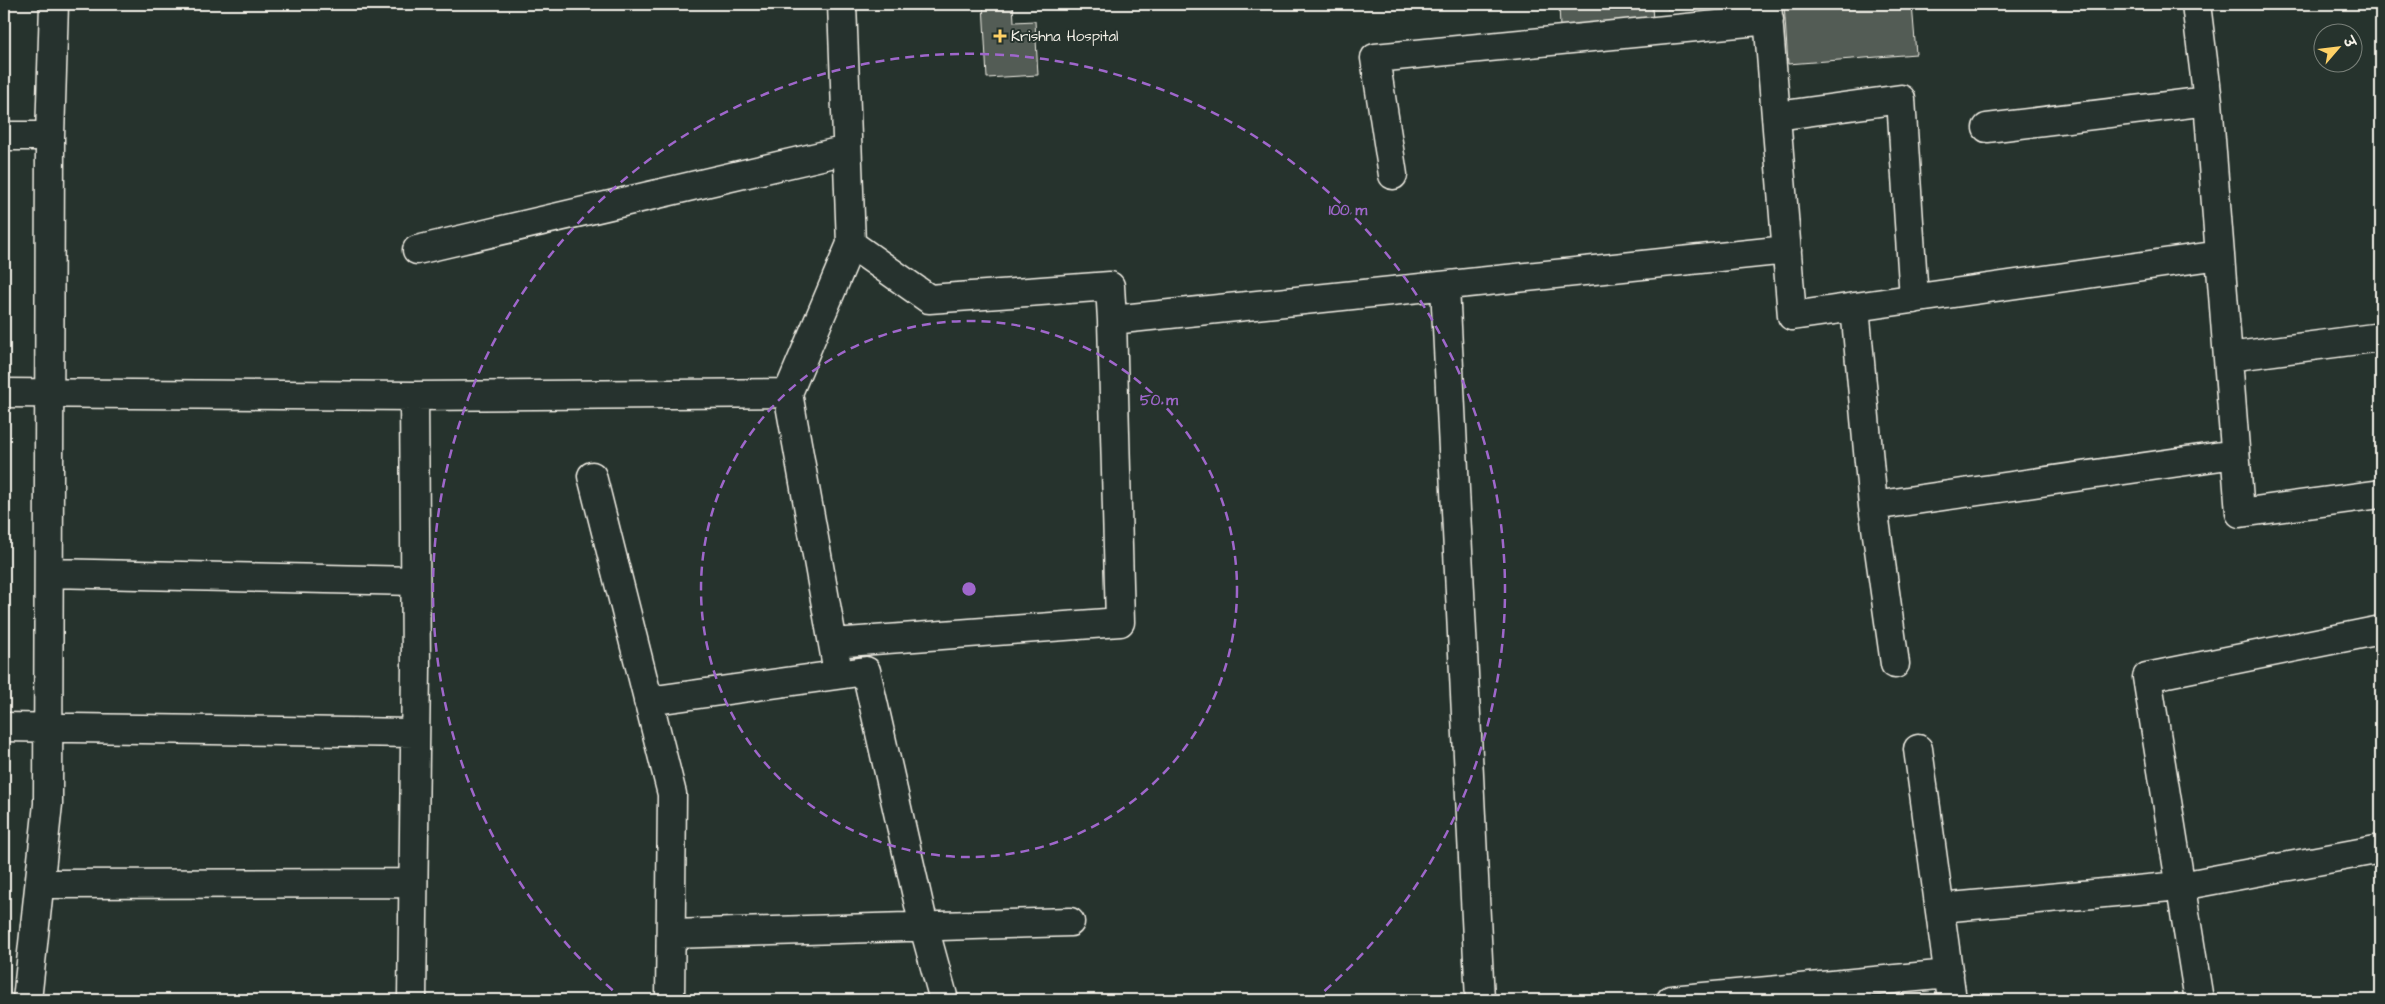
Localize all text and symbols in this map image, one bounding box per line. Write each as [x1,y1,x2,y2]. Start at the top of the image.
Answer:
north arrow [2312,22,2362,72]
place label: Krishna Hospital [1011,26,1118,47]
marker: Krishna Hospital [993,29,1007,43]
text: उ [2337,32,2360,53]
text: 100 m [1329,200,1368,221]
text: 50 m [1140,390,1178,411]
centre of rings [960,580,978,598]

